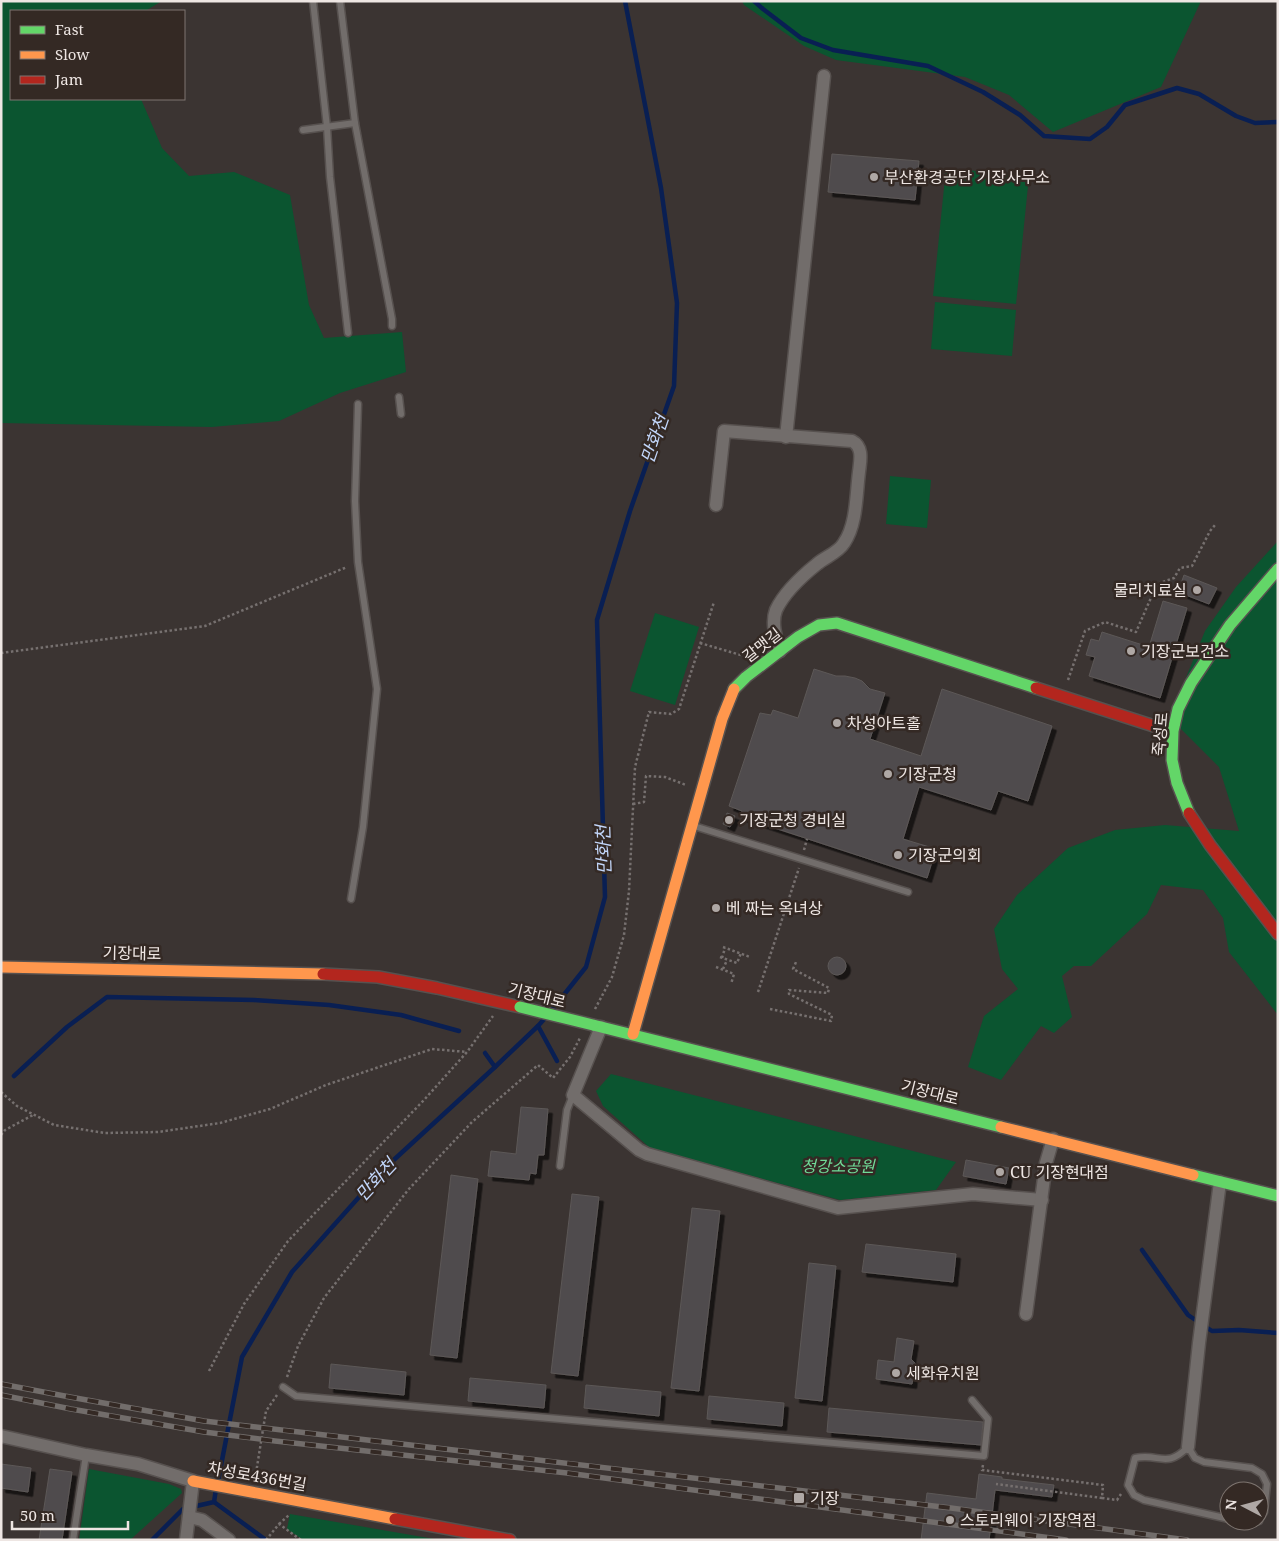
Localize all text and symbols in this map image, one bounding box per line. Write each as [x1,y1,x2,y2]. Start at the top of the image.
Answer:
legend [10,10,185,100]
text: Fast [55,19,84,39]
text: Slow [55,44,89,64]
text: Jam [54,69,83,89]
place label: 부산환경공단 기장사무소 [884,166,1050,188]
marker: 부산환경공단 기장사무소 [868,171,880,183]
water label: 만화천 [635,409,674,466]
place label: 물리치료실 [1113,579,1187,601]
marker: 물리치료실 [1191,584,1203,596]
street label: 갈맷길 [738,623,786,667]
place label: 기장군보건소 [1141,640,1229,662]
marker: 기장군보건소 [1125,645,1137,657]
street label: 죽성로 [1147,711,1173,757]
place label: 차성아트홀 [847,712,921,734]
marker: 차성아트홀 [831,717,843,729]
place label: 기장군청 [898,763,957,785]
marker: 기장군청 [882,768,894,780]
place label: 기장군청 경비실 [739,809,846,831]
marker: 기장군청 경비실 [723,814,735,826]
water label: 만화천 [590,822,616,875]
place label: 기장군의회 [908,844,982,866]
marker: 기장군의회 [892,849,904,861]
place label: 베 짜는 옥녀상 [726,897,823,919]
marker: 베 짜는 옥녀상 [710,902,722,914]
street label: 기장대로 [102,941,162,965]
street label: 기장대로 [506,977,568,1013]
street label: 기장대로 [899,1074,961,1110]
water label: 만화천 [350,1151,403,1206]
park label: 청강소공원 [801,1155,876,1177]
place label: CU 기장현대점 [1010,1161,1109,1183]
marker: CU 기장현대점 [994,1166,1006,1178]
place label: 세화유치원 [906,1362,980,1384]
marker: 세화유치원 [890,1367,902,1379]
street label: 차성로436번길 [206,1456,308,1496]
north arrow [1219,1481,1269,1531]
place label: 기장 [810,1487,840,1509]
marker: 기장 [792,1491,806,1505]
scale bar [12,1498,129,1530]
text: N [1221,1498,1241,1511]
text: 50 m [20,1505,55,1525]
place label: 스토리웨이 기장역점 [960,1509,1097,1531]
marker: 스토리웨이 기장역점 [944,1514,956,1526]

